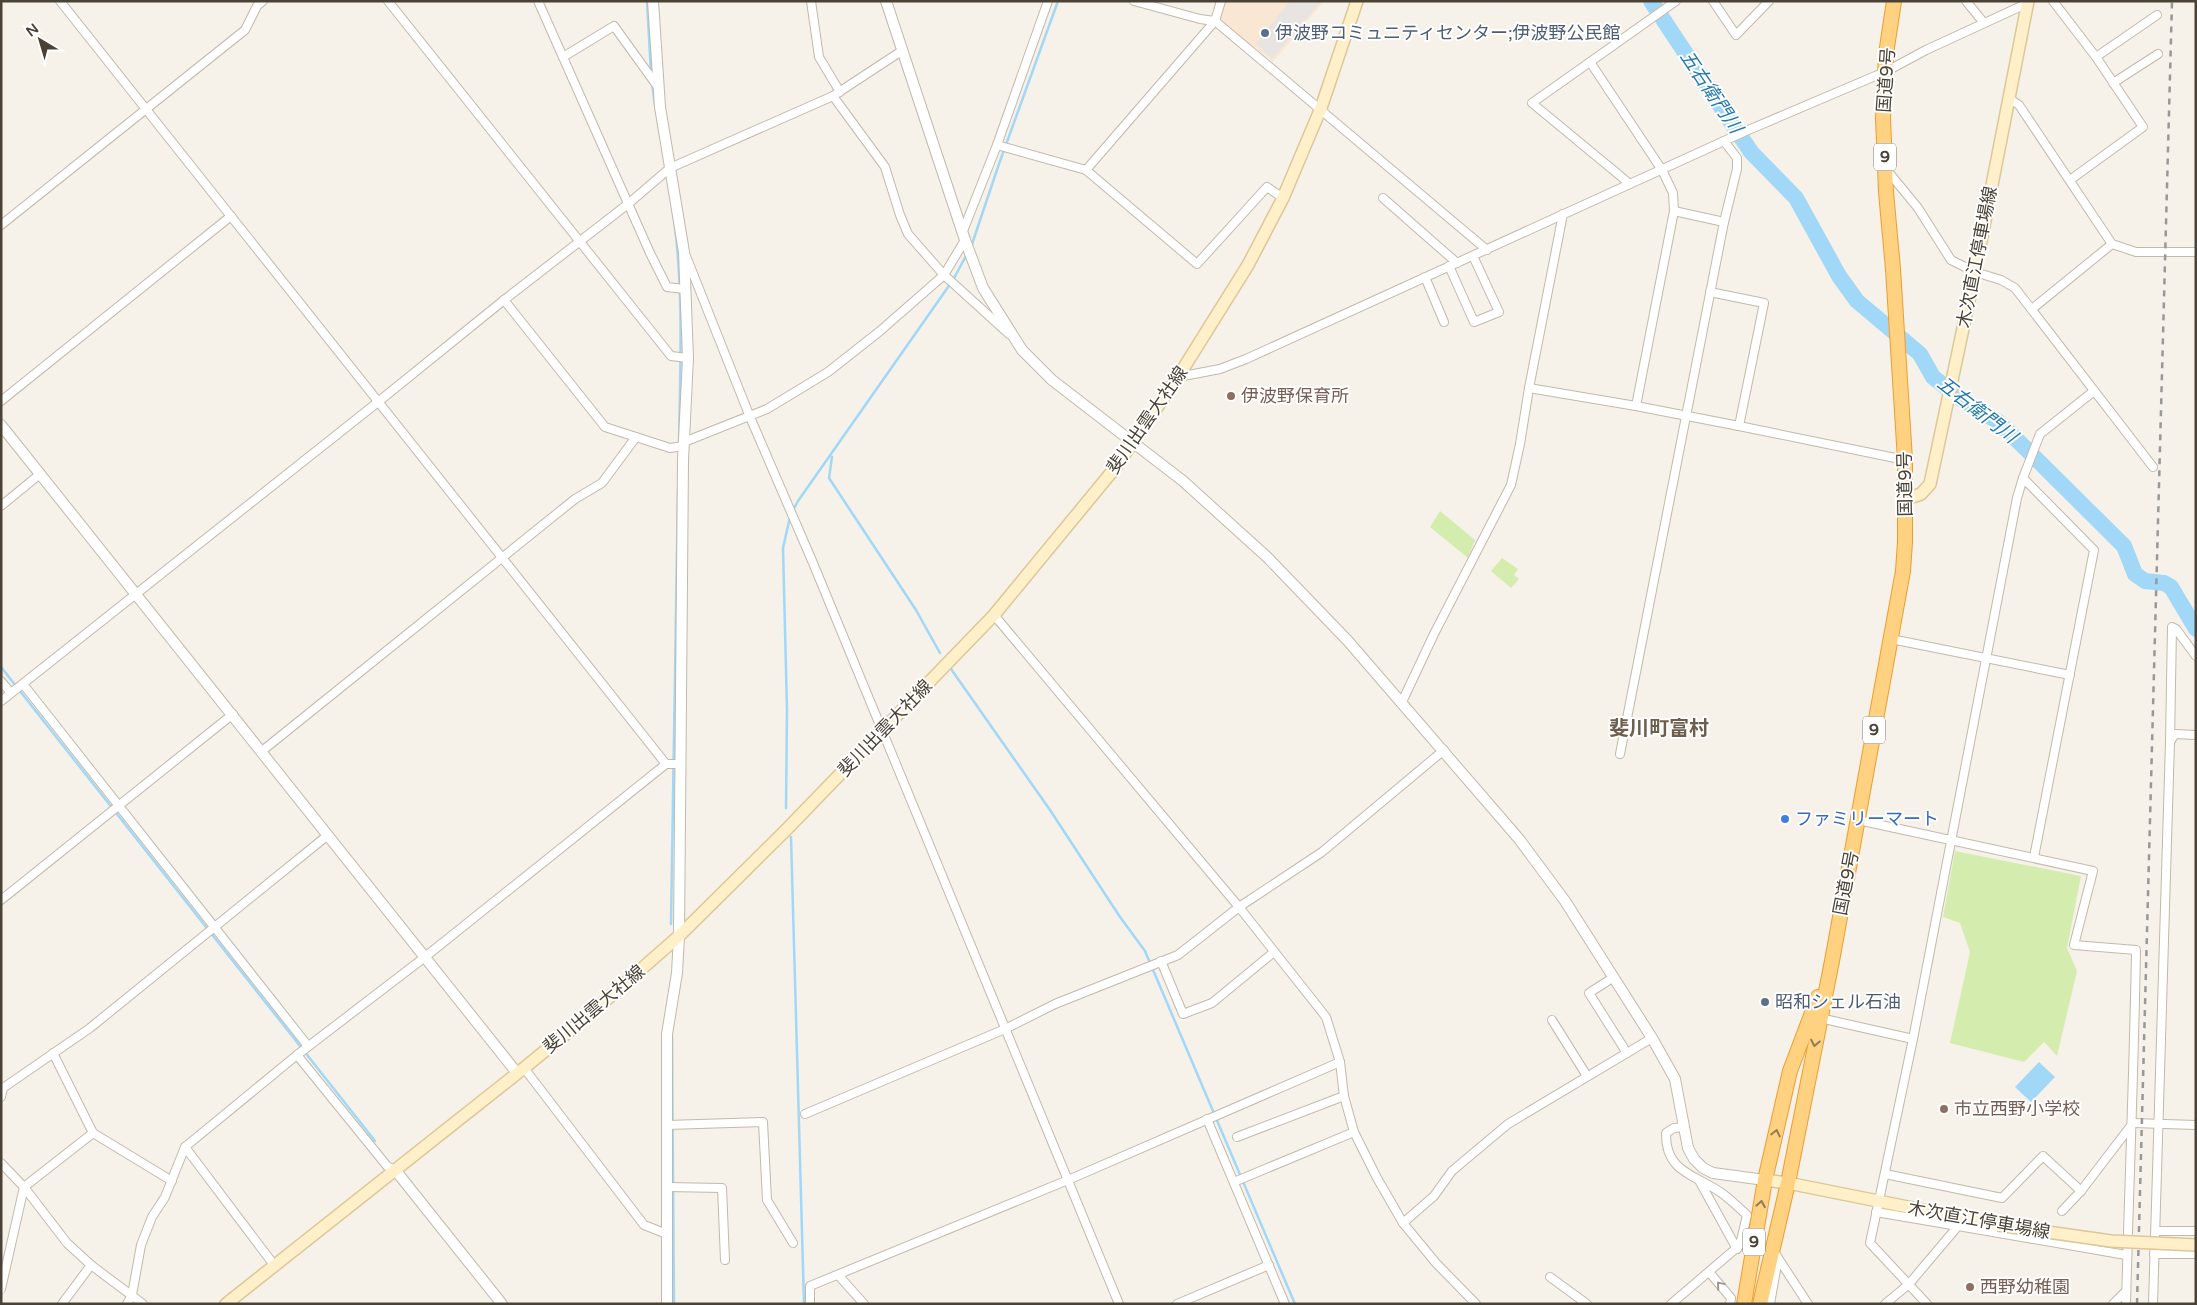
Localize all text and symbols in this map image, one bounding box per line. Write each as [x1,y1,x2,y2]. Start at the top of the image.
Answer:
north arrow [15,15,65,65]
text: N [23,20,42,40]
place label: 伊波野コミュニティセンター;伊波野公民館 [1275,22,1621,44]
marker: 伊波野コミュニティセンター;伊波野公民館 [1259,27,1271,39]
water label: 五右衛門川 [1675,46,1748,139]
street label: 国道9号 [1873,47,1899,113]
road number: 9 [1874,144,1896,170]
street label: 木次直江停車場線 [1952,184,2002,330]
street label: 斐川出雲大社線 [1102,362,1192,478]
water label: 五右衛門川 [1933,372,2023,449]
place label: 伊波野保育所 [1241,385,1349,407]
marker: 伊波野保育所 [1225,390,1237,402]
street label: 国道9号 [1893,451,1917,517]
street label: 斐川出雲大社線 [833,675,937,781]
road number: 9 [1863,716,1885,744]
district label: 斐川町富村 [1609,717,1709,741]
place label: ファミリーマート [1795,808,1939,830]
marker: ファミリーマート [1779,813,1791,825]
street label: 国道9号 [1829,849,1863,917]
street label: 斐川出雲大社線 [539,960,649,1058]
place label: 昭和シェル石油 [1775,991,1901,1013]
marker: 昭和シェル石油 [1759,996,1771,1008]
one-way arrow [1811,1039,1821,1048]
place label: 市立西野小学校 [1954,1098,2080,1120]
marker: 市立西野小学校 [1938,1103,1950,1115]
one-way arrow [1770,1128,1781,1137]
street label: 木次直江停車場線 [1906,1197,2052,1243]
one-way arrow [1755,1200,1765,1208]
road number: 9 [1743,1228,1765,1256]
place label: 西野幼稚園 [1980,1276,2070,1298]
one-way arrow [1716,1281,1725,1290]
marker: 西野幼稚園 [1964,1281,1976,1293]

